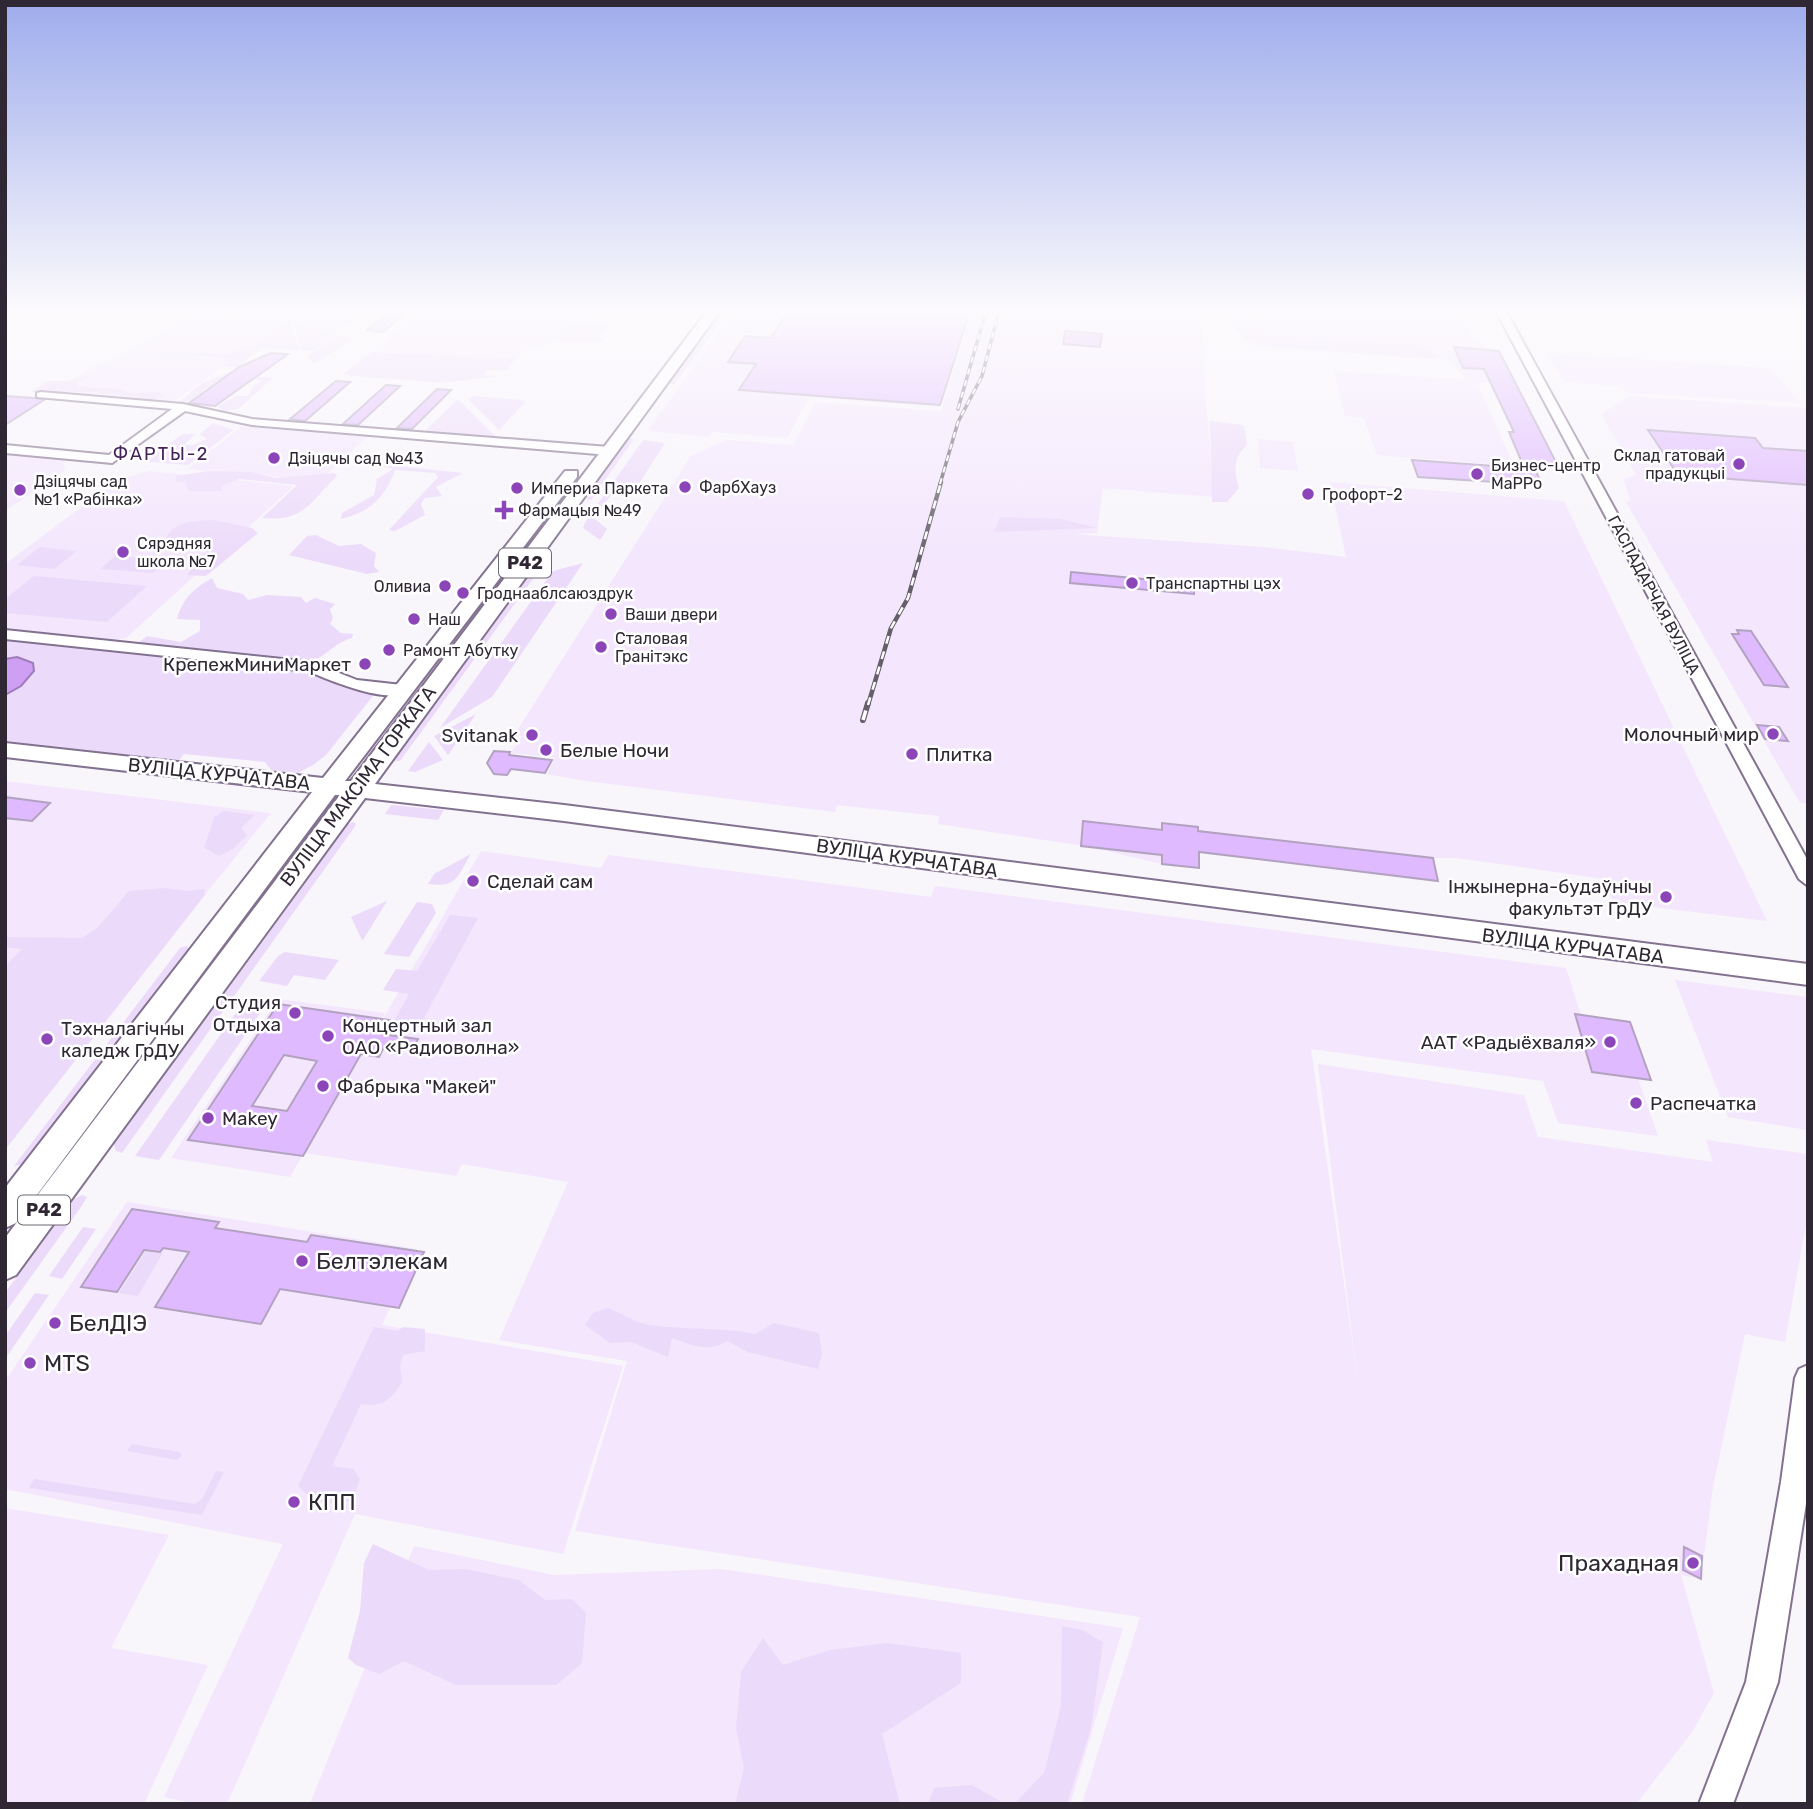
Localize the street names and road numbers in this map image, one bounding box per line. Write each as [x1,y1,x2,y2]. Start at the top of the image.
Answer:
street label: ГАСПАДАРЧАЯ ВУЛІЦА [1604,512,1704,678]
road number: Р42 [499,548,551,578]
street label: ВУЛІЦА МАКСІМА ГОРКАГА [275,681,441,891]
street label: ВУЛІЦА КУРЧАТАВА [127,753,311,795]
street label: ВУЛІЦА КУРЧАТАВА [815,834,1000,882]
street label: ВУЛІЦА КУРЧАТАВА [1481,923,1666,969]
road number: Р42 [18,1196,70,1224]

